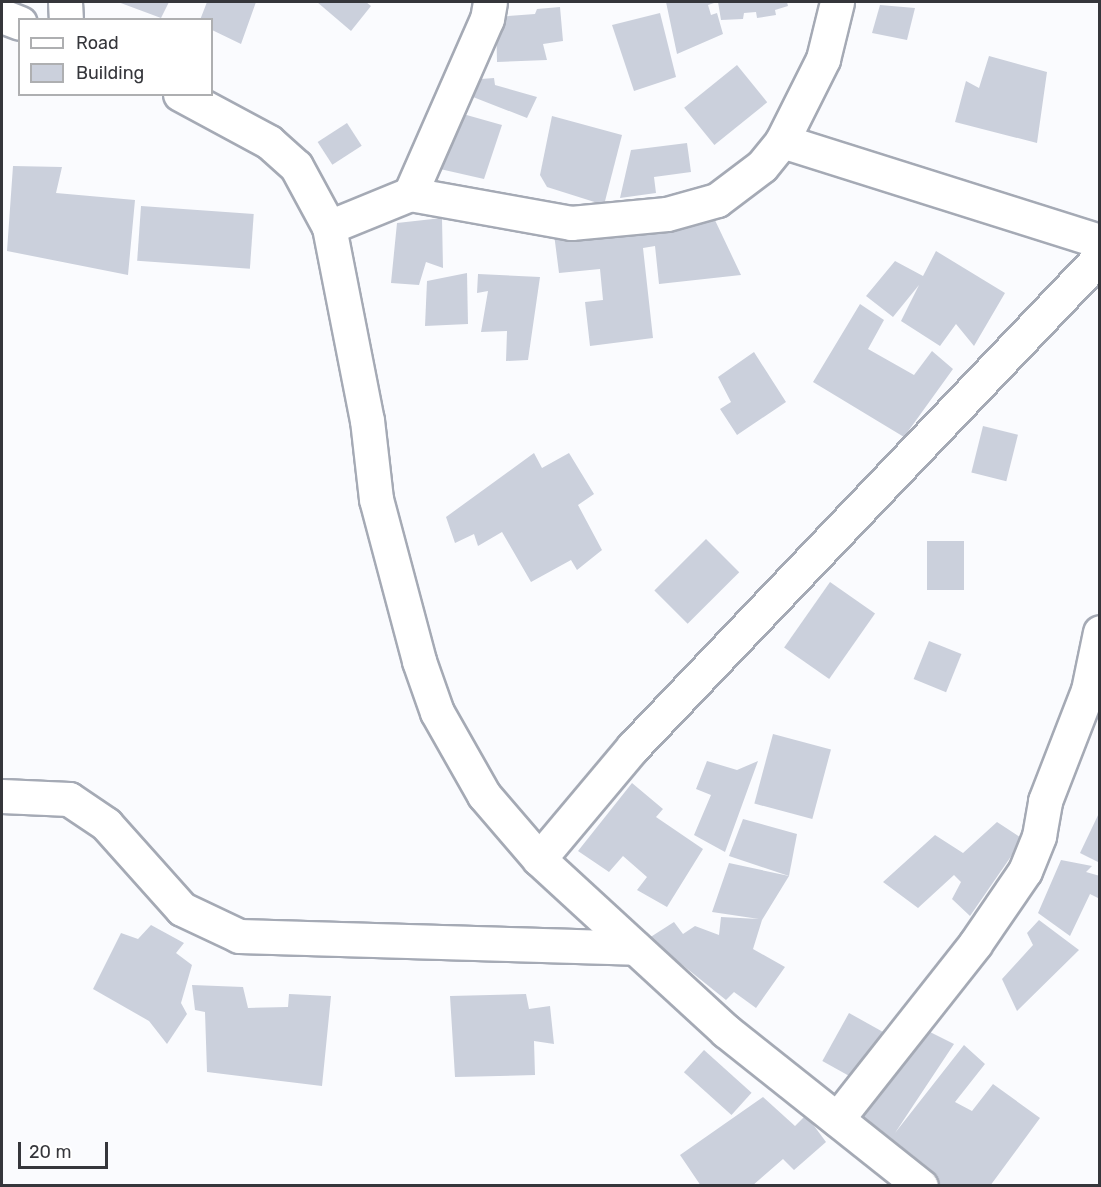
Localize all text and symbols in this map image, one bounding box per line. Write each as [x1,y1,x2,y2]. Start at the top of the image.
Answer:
legend [18,18,213,96]
text: Road [76,32,119,54]
text: Building [76,62,144,84]
scale bar [21,1130,111,1168]
text: 20 m [29,1141,71,1163]

